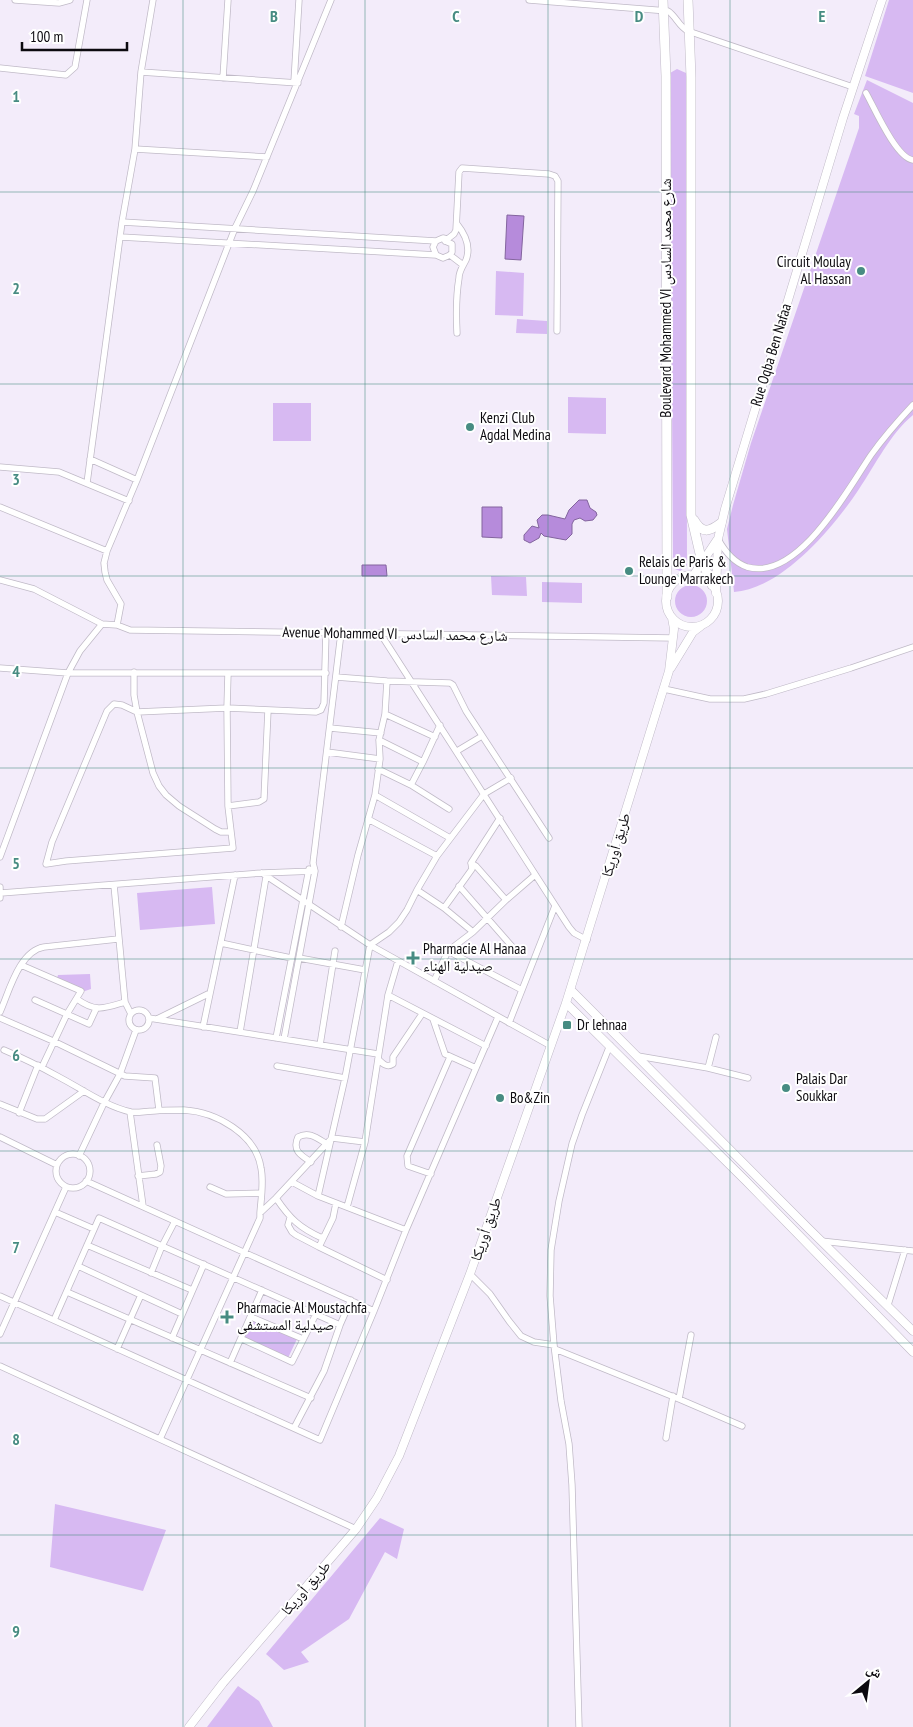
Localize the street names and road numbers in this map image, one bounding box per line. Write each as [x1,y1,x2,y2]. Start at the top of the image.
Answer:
street label: Boulevard Mohammed VI شارع محمد السادس [656,178,676,418]
street label: Rue Oqba Ben Nafaa [746,301,795,409]
street label: Avenue Mohammed VI شارع محمد السادس [282,622,508,646]
street label: طريق أوريكا [597,810,635,880]
street label: طريق أوريكا [466,1194,506,1264]
street label: طريق أوريكا [277,1556,335,1620]

